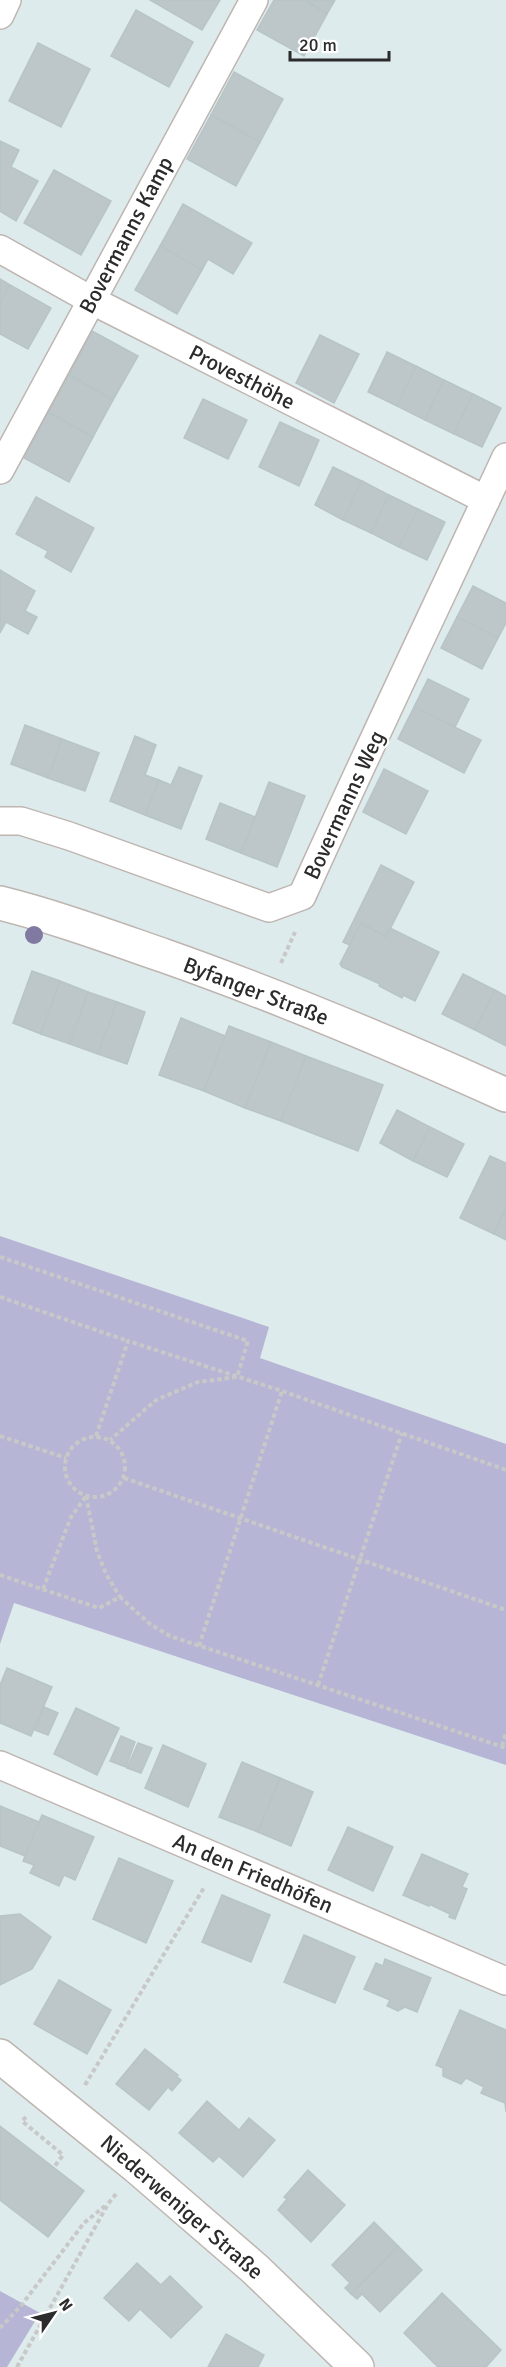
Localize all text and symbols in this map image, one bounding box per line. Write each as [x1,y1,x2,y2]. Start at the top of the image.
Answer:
scale bar [290,24,389,62]
text: 20 m [299,34,337,56]
street label: Bovermanns Kamp [73,152,179,318]
street label: Provesthöhe [184,339,300,415]
street label: Bovermanns Weg [298,726,390,884]
street label: Byfanger Straße [179,951,333,1031]
street label: An den Friedhöfen [169,1827,337,1919]
street label: Niederweniger Straße [95,2129,269,2285]
north arrow [24,2283,84,2343]
text: N [54,2295,77,2315]

